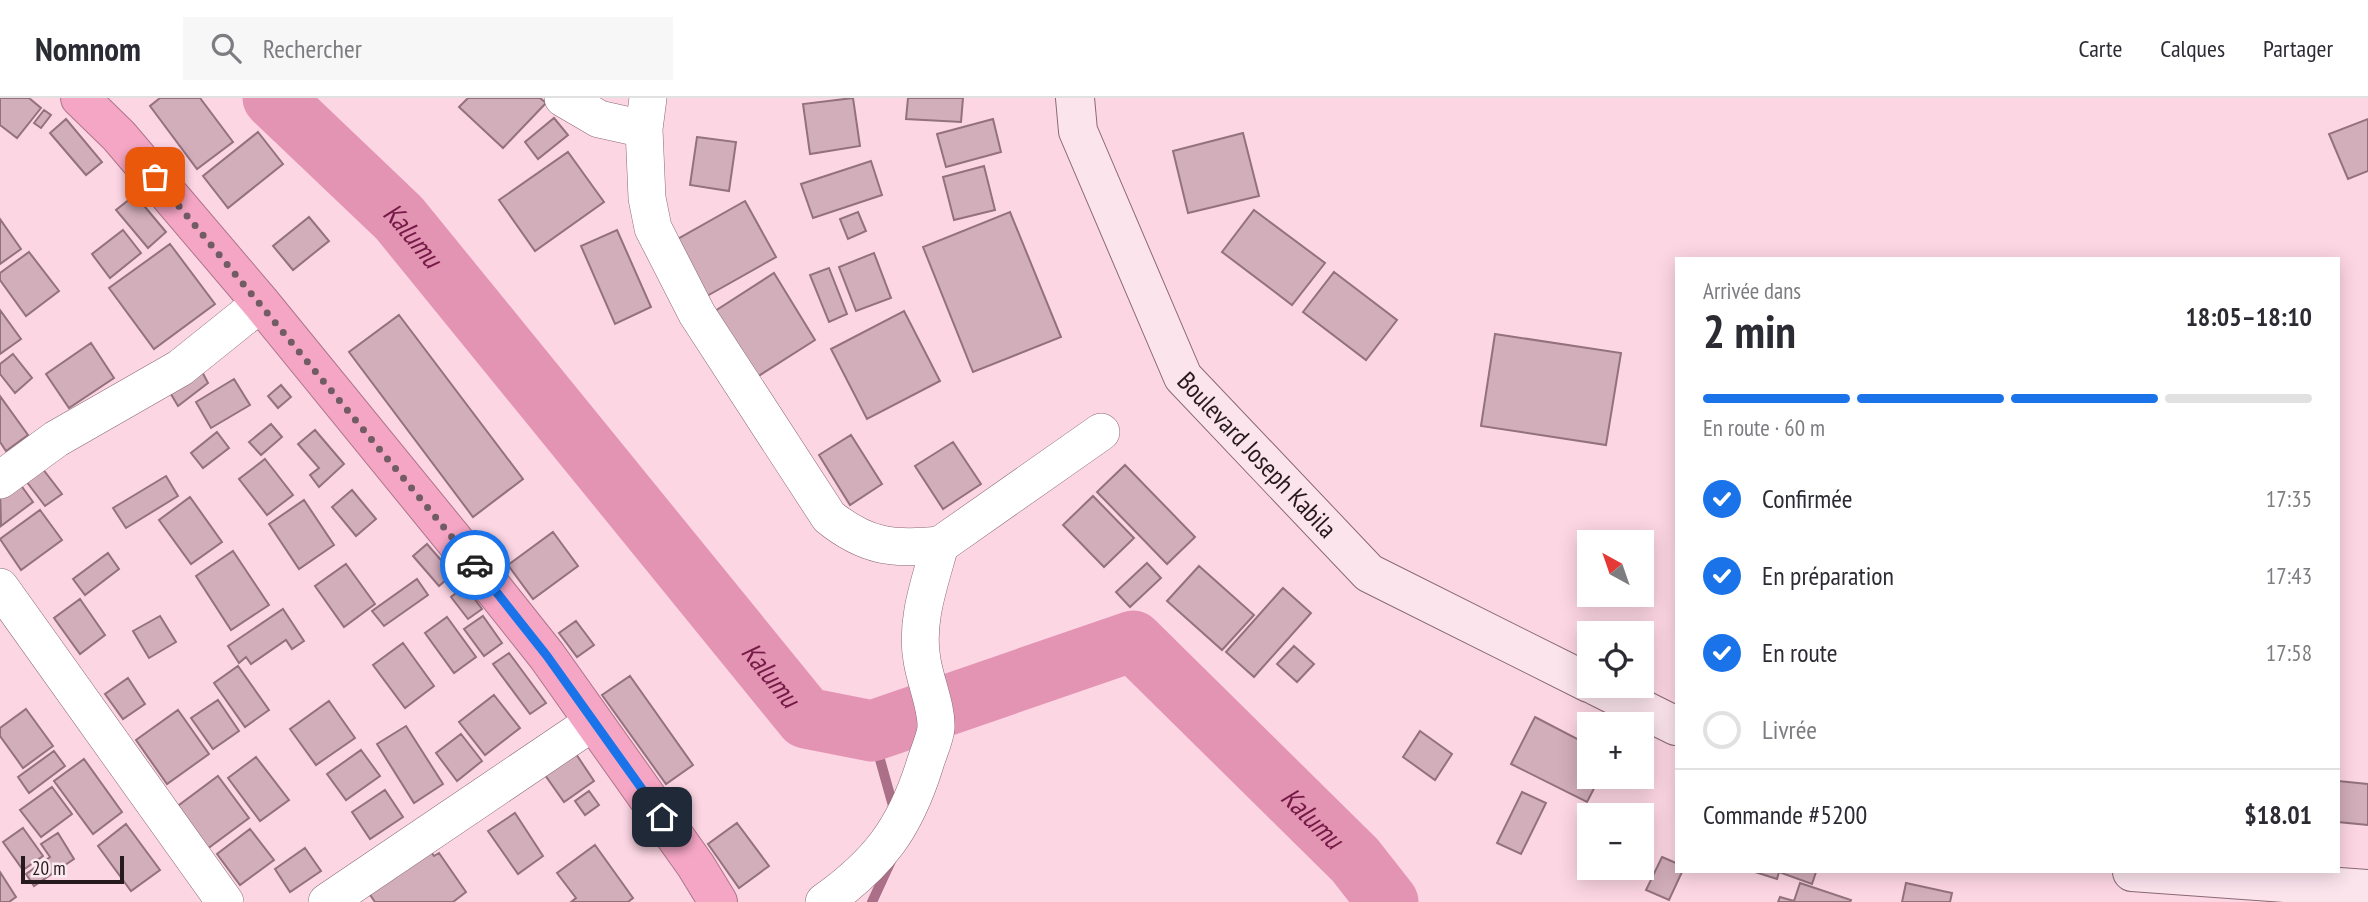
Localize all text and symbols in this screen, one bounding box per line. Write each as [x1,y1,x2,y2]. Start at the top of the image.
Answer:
search box [183,17,673,80]
text: Nomnom [35,27,141,70]
icon: search [207,29,245,67]
text: Rechercher [263,32,362,65]
text: Carte [2079,33,2122,64]
text: Calques [2160,33,2225,64]
text: Partager [2263,33,2333,64]
pin [125,147,185,207]
icon: bag [136,158,174,196]
water label: Kalumu [376,194,452,276]
text: Arrivée dans [1703,276,1801,305]
text: 18:05–18:10 [2185,300,2312,333]
text: 2 min [1703,301,1796,361]
street label: Boulevard Joseph Kabila [1171,364,1344,545]
text: En route · 60 m [1703,413,1825,442]
icon: check [1703,480,1741,518]
text: Confirmée [1762,482,1853,515]
text: 17:35 [2266,484,2312,513]
courier [440,530,510,600]
north arrow [1577,530,1654,607]
map controls [1577,530,1654,880]
icon: car [456,546,494,584]
icon: check [1703,557,1741,595]
text: En préparation [1762,559,1894,592]
text: 17:43 [2266,561,2312,590]
button: locate [1577,621,1654,698]
water label: Kalumu [734,634,810,716]
icon: check [1703,634,1741,672]
text: En route [1762,636,1837,669]
text: 17:58 [2266,638,2312,667]
button: + [1577,712,1654,789]
text: Livrée [1762,713,1817,746]
water label: Kalumu [1274,779,1353,858]
pin [632,787,692,847]
icon: home [643,798,681,836]
text: Commande #5200 [1703,798,1867,831]
text: $18.01 [2244,798,2312,831]
button: − [1577,803,1654,880]
scale bar [21,853,124,885]
text: 20 m [32,856,66,880]

